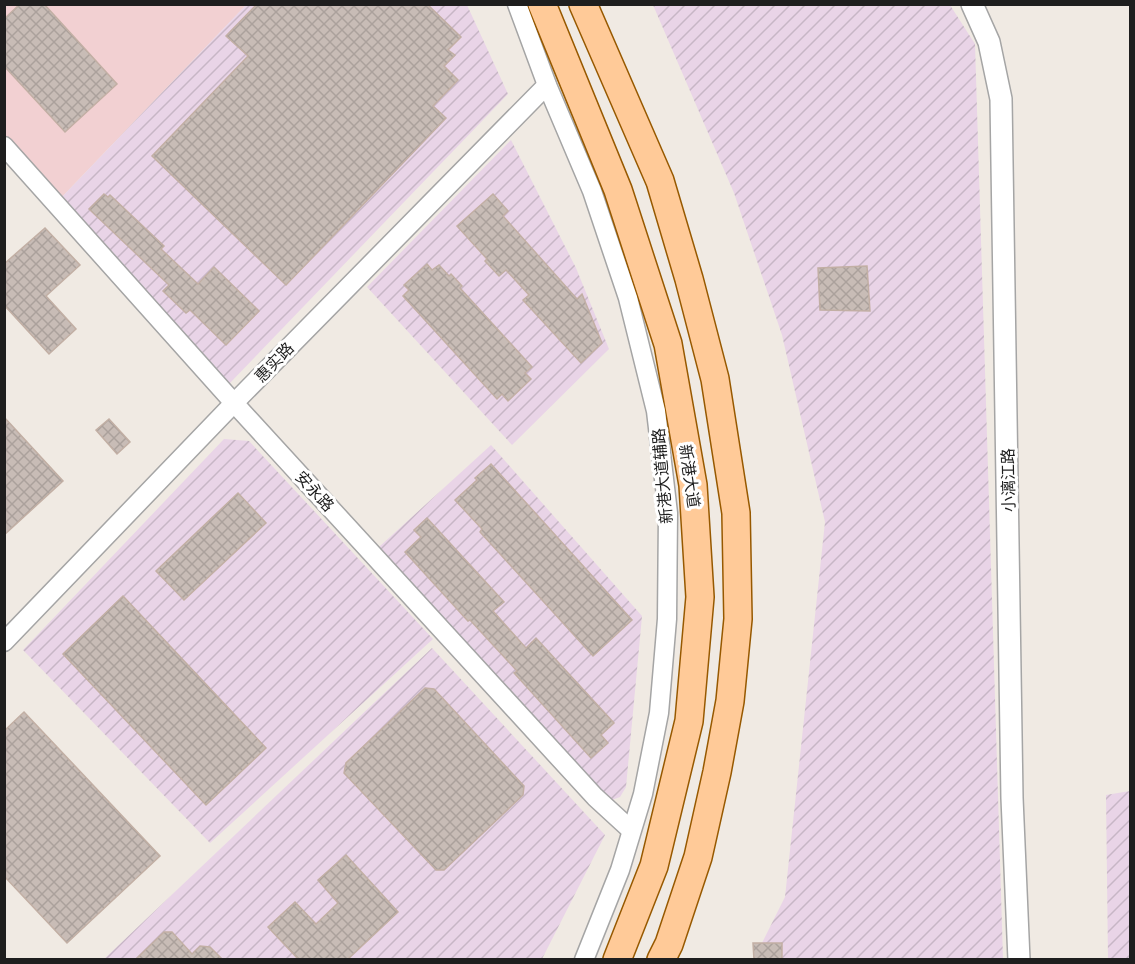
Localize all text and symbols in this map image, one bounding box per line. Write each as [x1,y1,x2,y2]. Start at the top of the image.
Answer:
street label: 惠实路 [250,338,297,386]
street label: 新港大道辅路 [648,427,675,525]
street label: 新港大道 [677,443,704,509]
street label: 小漓江路 [997,448,1018,512]
street label: 安永路 [292,467,339,515]

